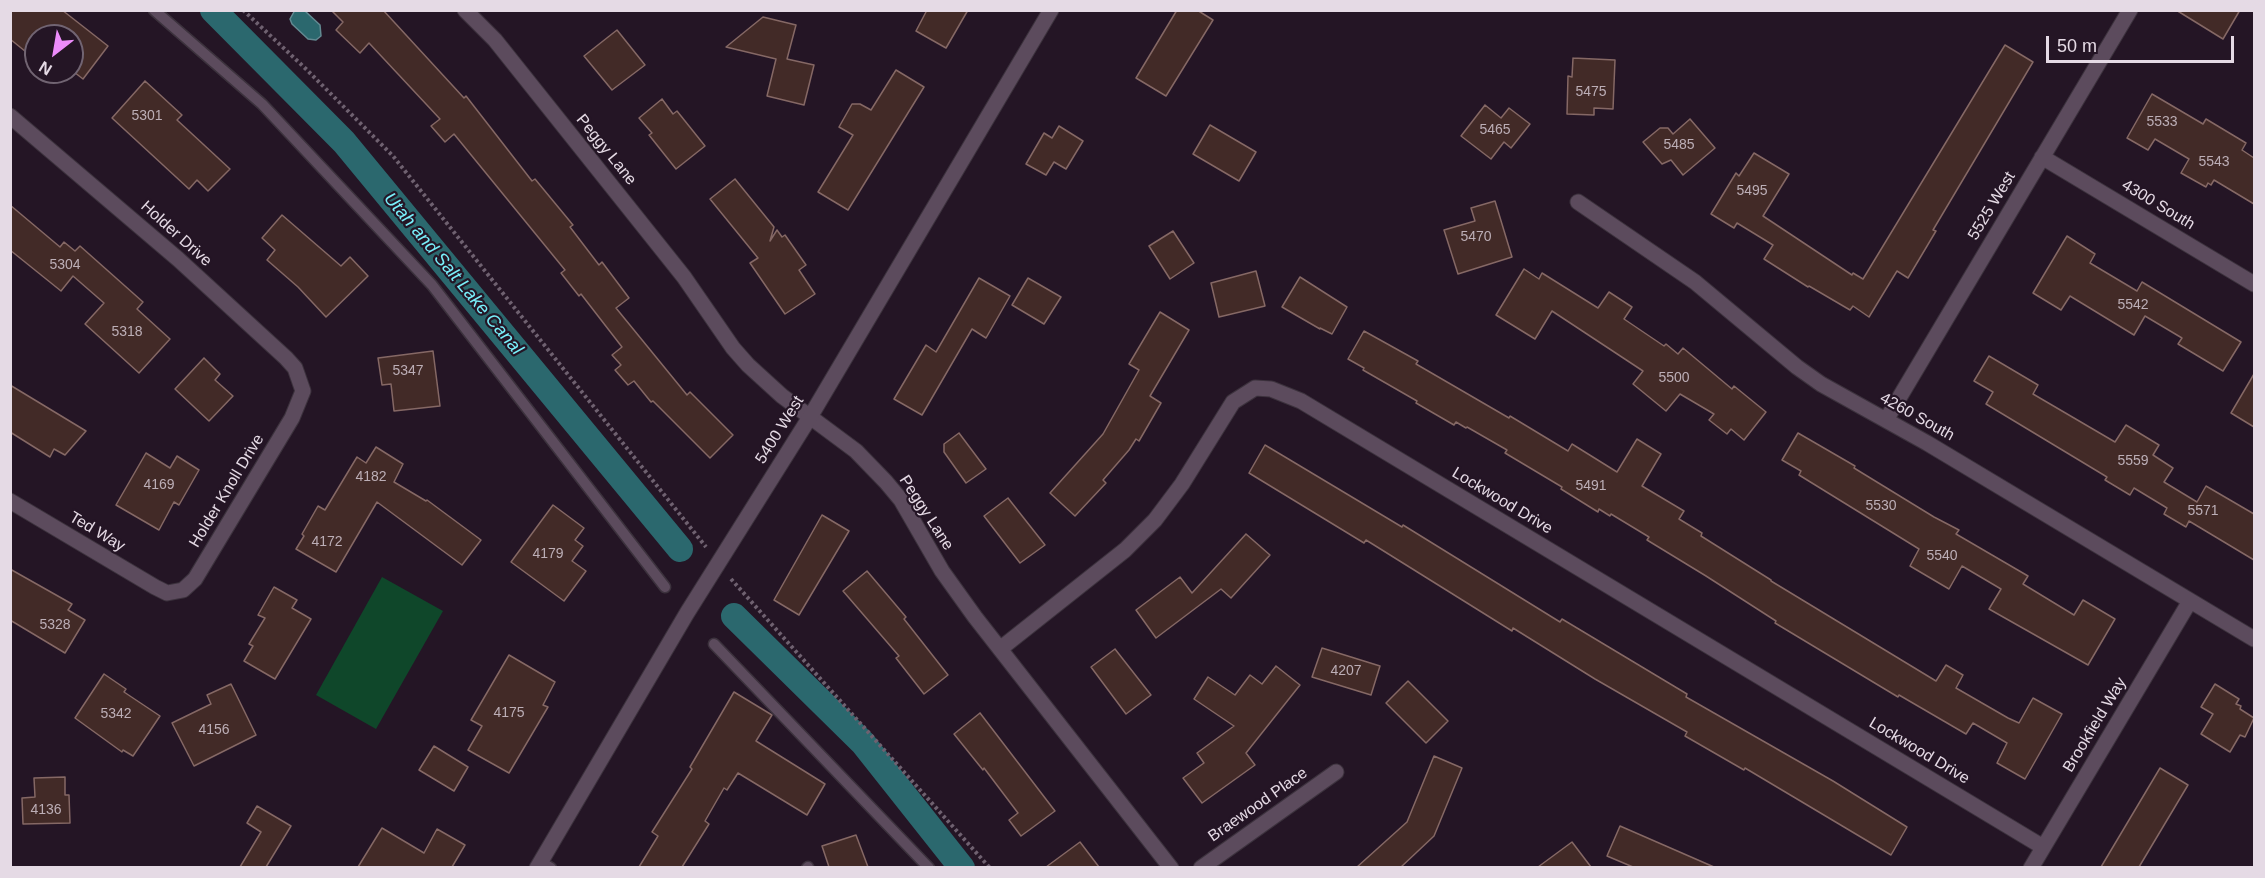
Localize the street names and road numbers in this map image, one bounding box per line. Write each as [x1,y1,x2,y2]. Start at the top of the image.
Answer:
street label: Peggy Lane [572,111,640,189]
street label: 5525 West [1964,168,2020,244]
street label: 4300 South [2118,176,2198,234]
street label: Holder Drive [137,197,215,271]
street label: 4260 South [1877,389,1957,445]
street label: 5400 West [752,393,808,467]
street label: Holder Knoll Drive [186,431,268,551]
street label: Lockwood Drive [1448,463,1556,539]
street label: Peggy Lane [895,472,957,554]
street label: Ted Way [66,508,128,556]
street label: Brookfield Way [2059,674,2131,776]
street label: Lockwood Drive [1865,713,1973,789]
street label: Braewood Place [1205,764,1311,846]

